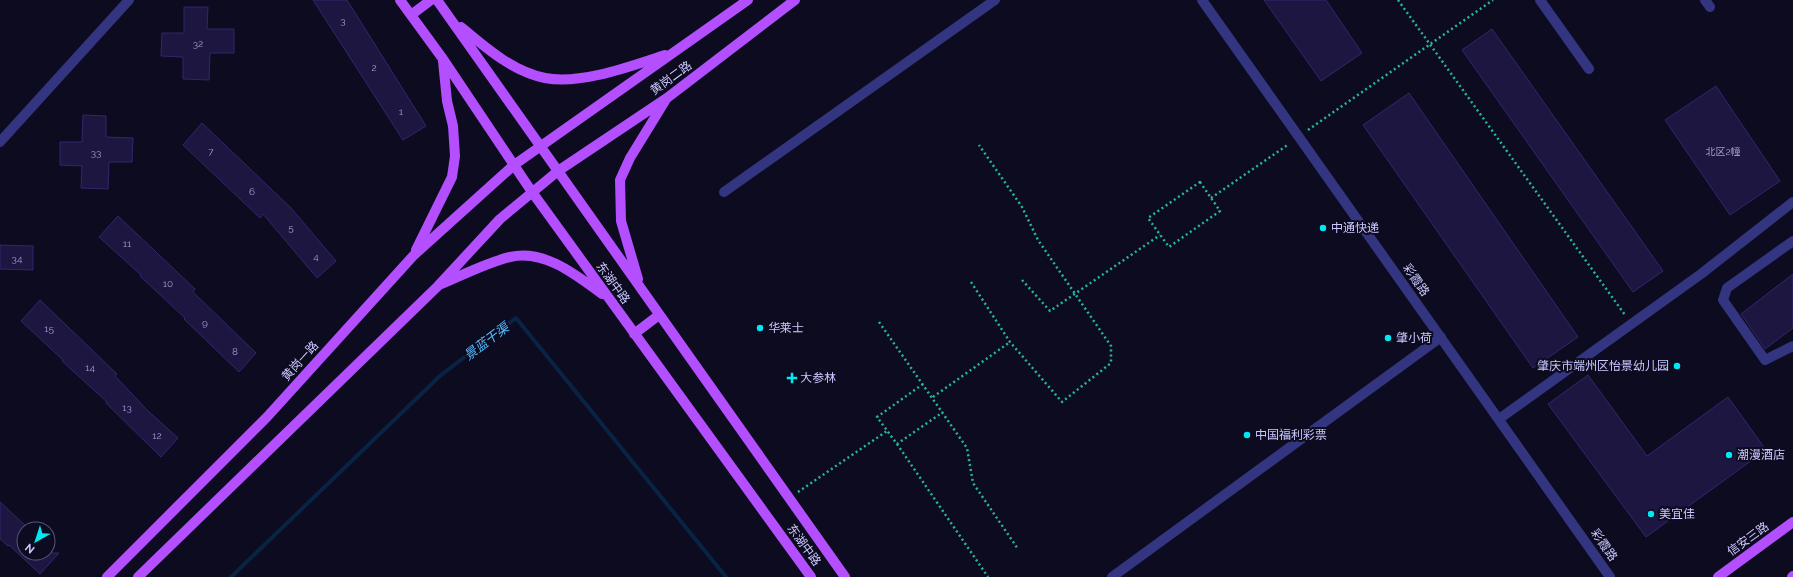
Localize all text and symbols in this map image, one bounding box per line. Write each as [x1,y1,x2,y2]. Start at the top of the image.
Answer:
house number: 3 [340,15,346,26]
house number: 32 [193,38,203,49]
street label: 黄岗二路 [647,58,695,98]
house number: 2 [371,62,377,73]
house number: 1 [399,106,404,117]
house number: 7 [208,146,214,157]
house number: 北区2幢 [1705,146,1741,157]
house number: 33 [91,147,101,158]
house number: 6 [249,186,255,197]
place label: 中通快递 [1331,221,1379,235]
house number: 5 [288,222,294,233]
marker: 中通快递 [1318,223,1328,233]
house number: 11 [123,238,132,249]
house number: 4 [313,251,319,262]
house number: 34 [12,253,23,264]
street label: 东湖中路 [593,259,633,307]
street label: 彩霞路 [1400,261,1432,299]
house number: 10 [163,278,173,289]
house number: 9 [202,317,208,328]
water label: 景蓝干渠 [461,319,513,363]
place label: 华莱士 [768,321,804,335]
house number: 15 [44,323,54,334]
marker: 华莱士 [755,323,765,333]
place label: 肇小荷 [1396,331,1432,345]
marker: 肇小荷 [1383,333,1393,343]
street label: 黄岗一路 [279,338,321,384]
house number: 8 [232,346,238,357]
place label: 肇庆市端州区怡景幼儿园 [1537,359,1669,373]
marker: 肇庆市端州区怡景幼儿园 [1672,361,1682,371]
house number: 14 [85,362,95,373]
place label: 大参林 [800,371,836,385]
marker: 大参林 [787,373,797,383]
house number: 13 [122,402,132,413]
place label: 中国福利彩票 [1255,428,1327,442]
house number: 12 [152,430,162,441]
marker: 中国福利彩票 [1242,430,1252,440]
place label: 潮漫酒店 [1737,448,1785,462]
marker: 潮漫酒店 [1724,450,1734,460]
place label: 美宜佳 [1659,507,1695,521]
marker: 美宜佳 [1646,509,1656,519]
street label: 信安三路 [1724,519,1772,559]
north arrow [16,521,56,561]
street label: 东湖中路 [784,521,824,569]
street label: 彩霞路 [1588,526,1620,564]
text: N [23,541,37,556]

